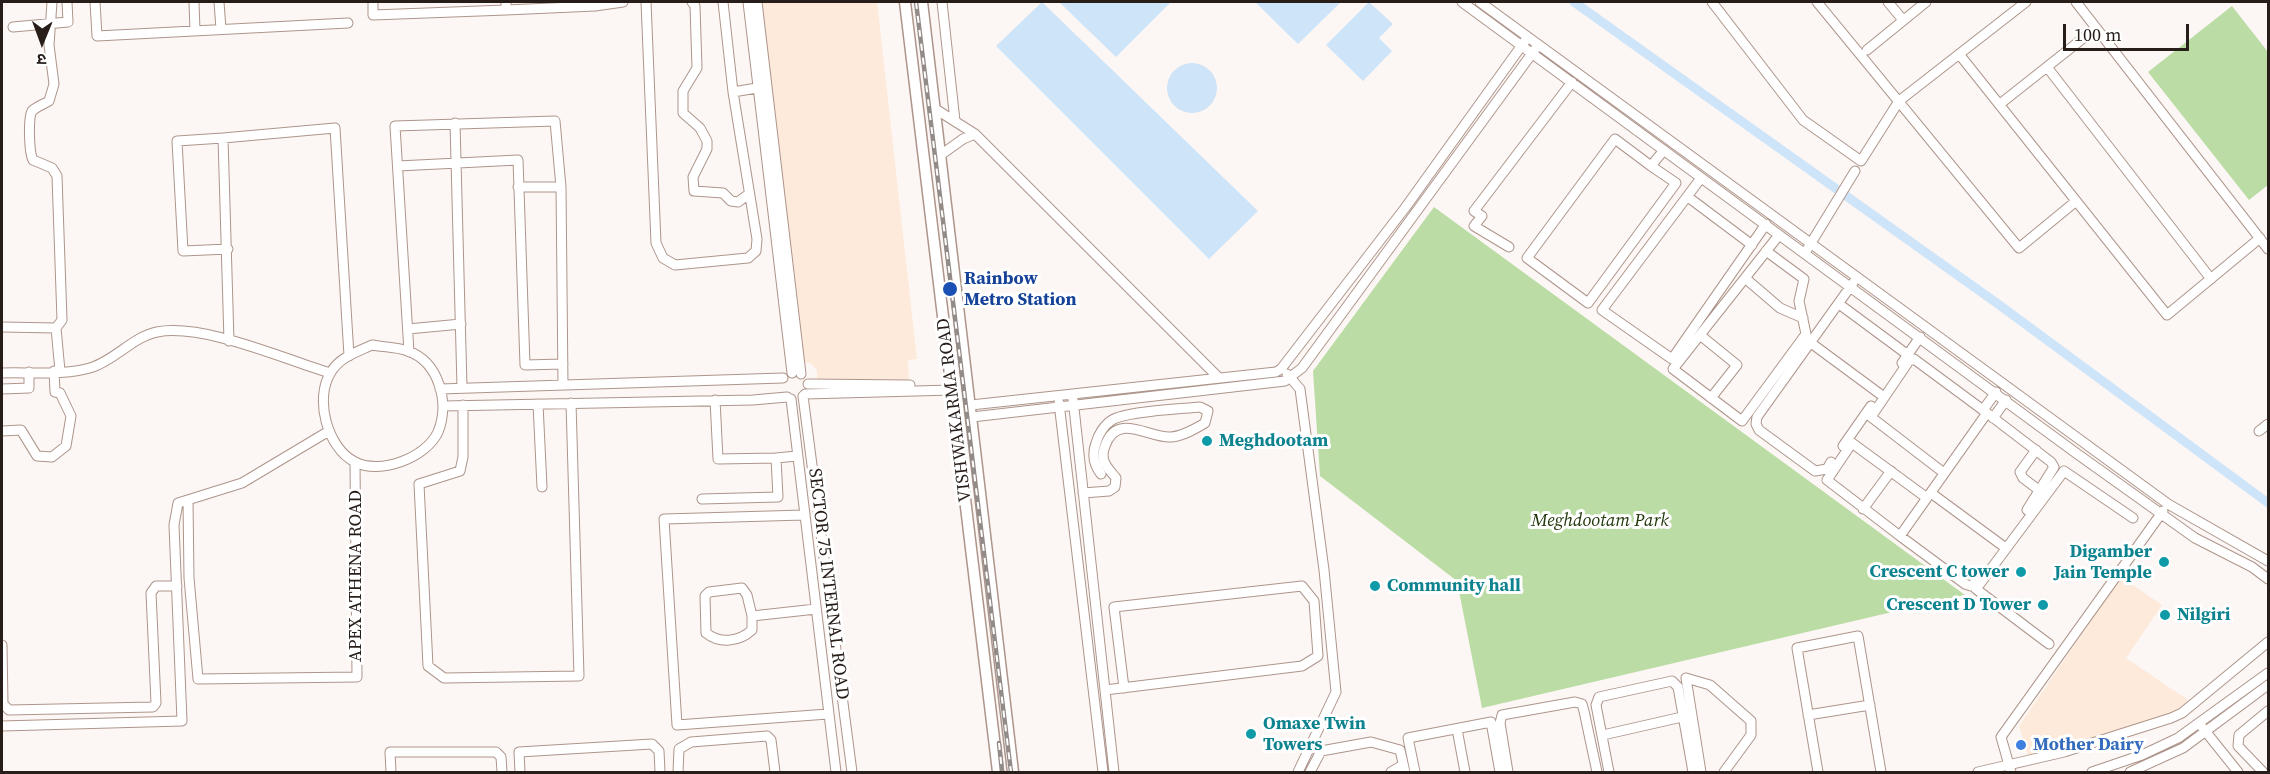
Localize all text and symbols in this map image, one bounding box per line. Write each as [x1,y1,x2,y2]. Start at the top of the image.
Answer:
north arrow [12,12,72,72]
scale bar [2066,12,2192,50]
text: 100 m [2074,22,2121,47]
text: उ [37,49,47,71]
place label: Rainbow Metro Station [964,268,1076,310]
marker: Rainbow Metro Station [941,280,959,298]
street label: VISHWAKARMA ROAD [933,317,977,503]
place label: Meghdootam [1219,430,1328,452]
marker: Meghdootam [1200,434,1214,448]
street label: SECTOR 75 INTERNAL ROAD [803,467,853,701]
street label: APEX ATHENA ROAD [345,490,367,662]
park label: Meghdootam Park [1531,510,1669,532]
place label: Digamber Jain Temple [2054,541,2152,584]
marker: Digamber Jain Temple [2157,555,2171,569]
place label: Crescent C tower [1869,561,2009,583]
marker: Crescent C tower [2014,565,2028,579]
place label: Community hall [1387,575,1521,597]
marker: Community hall [1368,579,1382,593]
place label: Crescent D Tower [1886,594,2031,616]
marker: Crescent D Tower [2036,598,2050,612]
place label: Nilgiri [2177,604,2230,626]
marker: Nilgiri [2158,608,2172,622]
place label: Omaxe Twin Towers [1263,713,1366,756]
marker: Omaxe Twin Towers [1244,727,1258,741]
place label: Mother Dairy [2033,734,2144,756]
marker: Mother Dairy [2014,738,2028,752]

